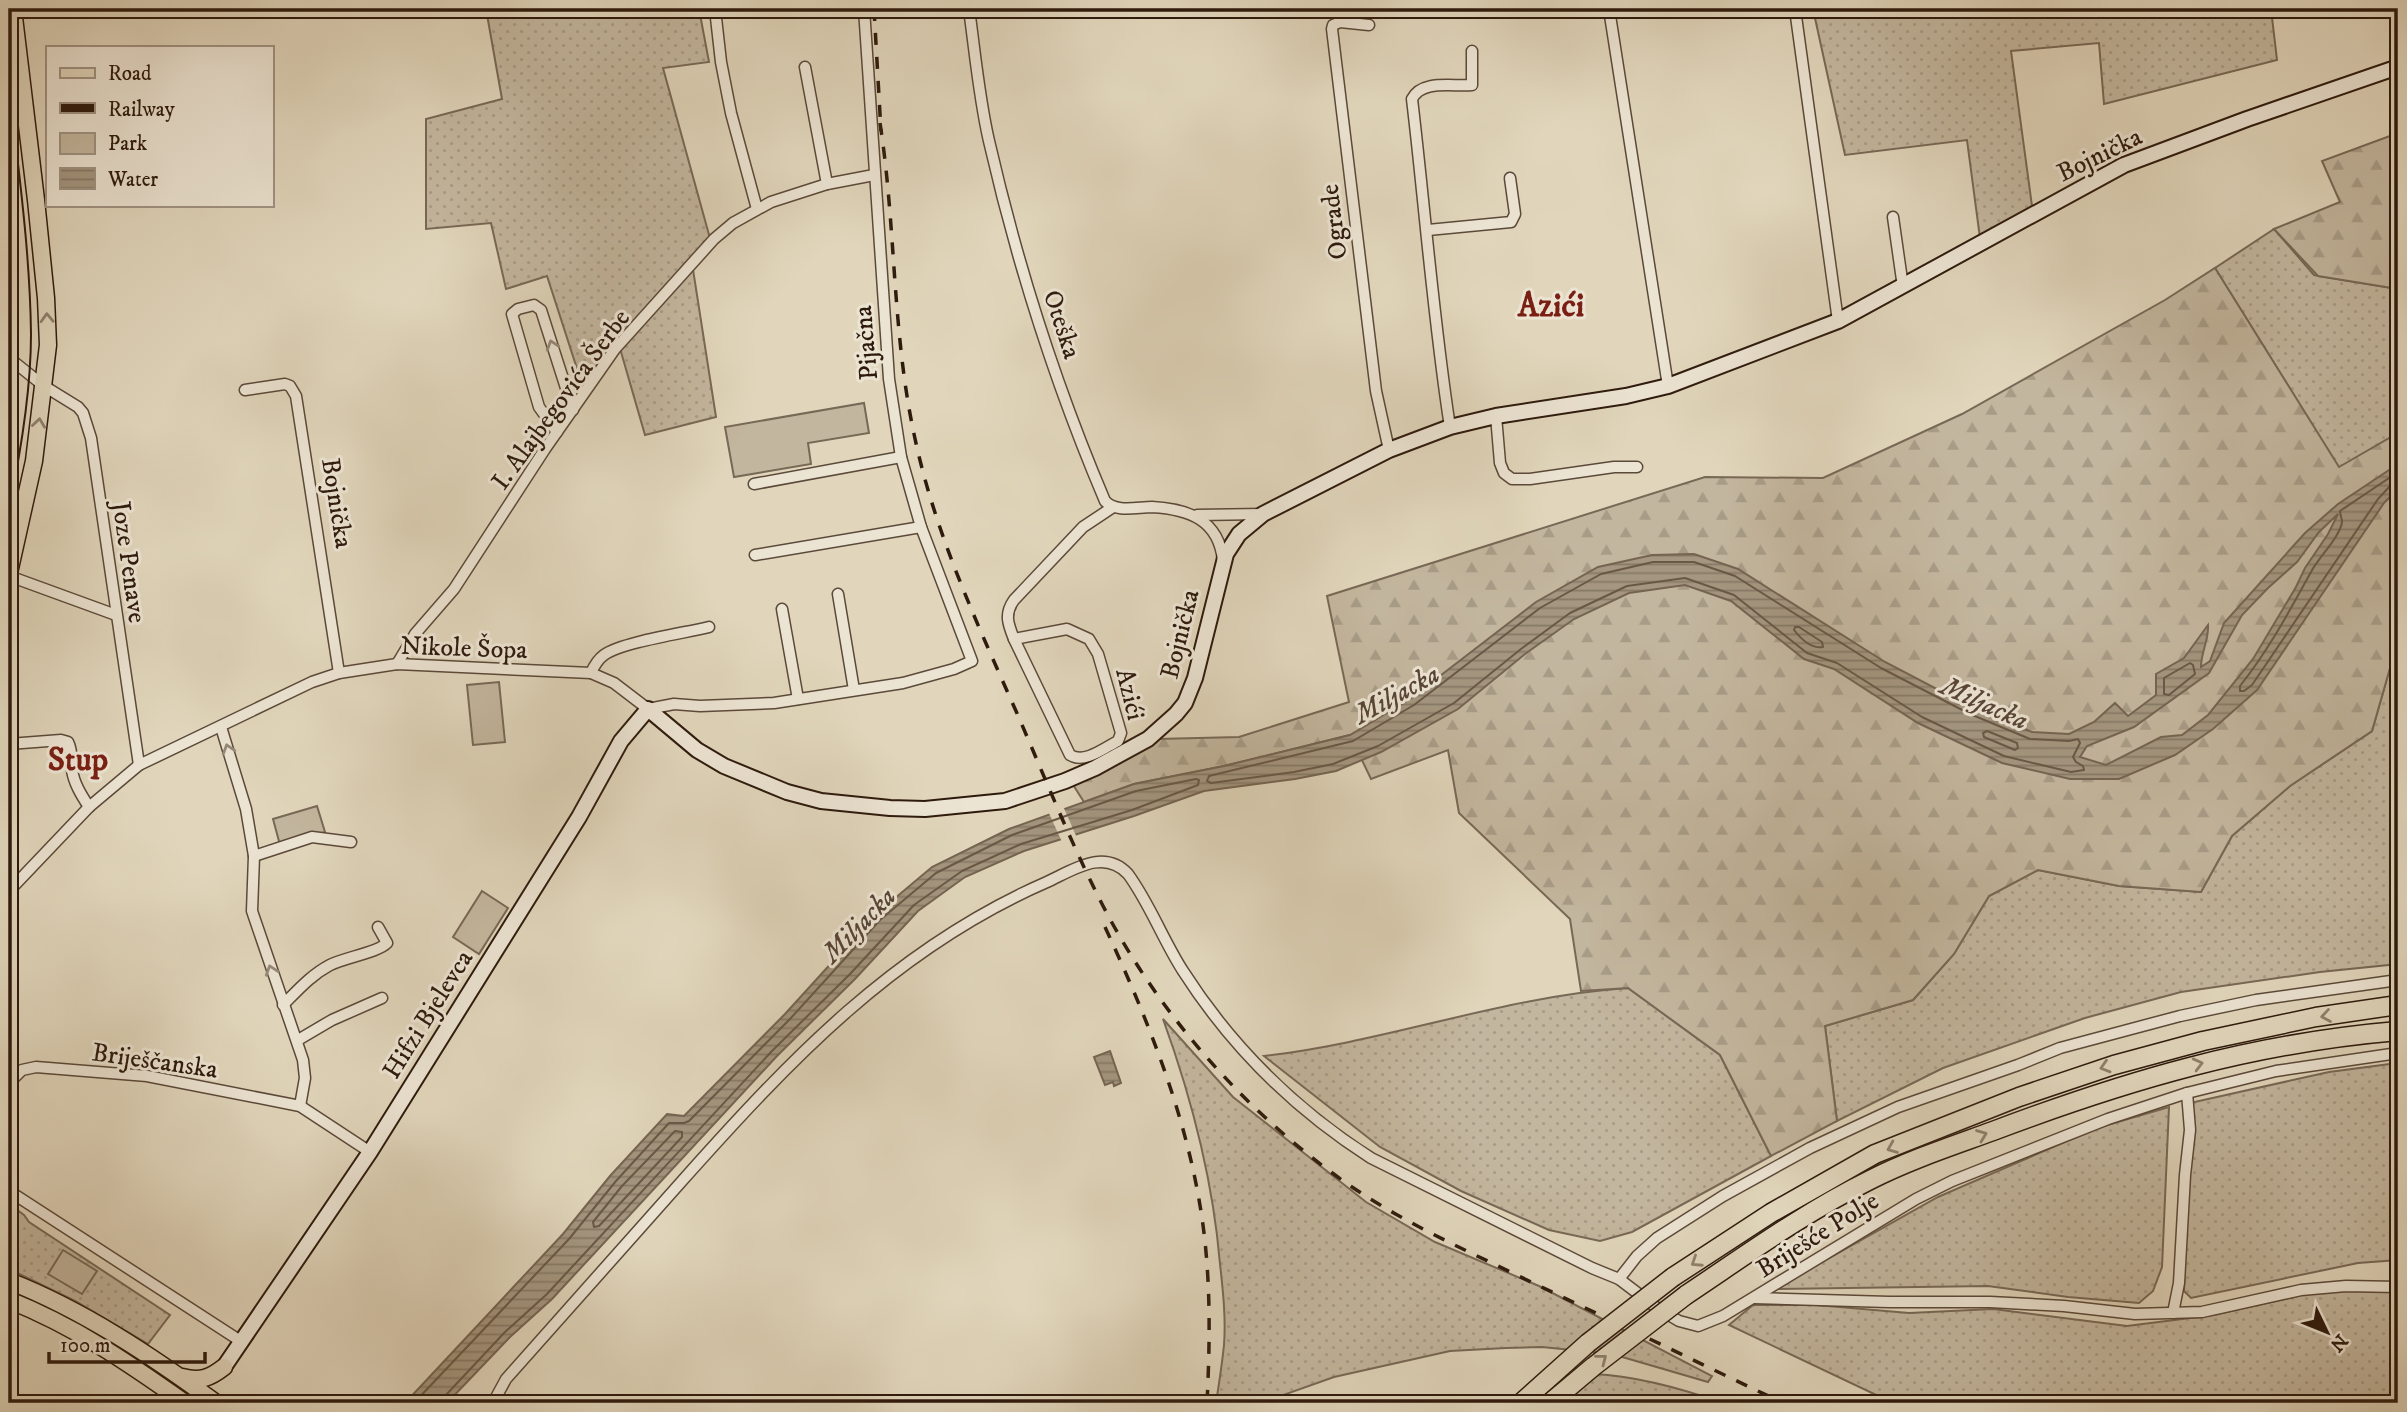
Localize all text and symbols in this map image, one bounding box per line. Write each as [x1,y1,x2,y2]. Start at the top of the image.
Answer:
legend [46,46,273,206]
text: Road [108,61,152,87]
text: Railway [108,97,176,123]
street label: Bojnička [2052,121,2148,190]
text: Park [108,131,148,157]
text: Water [107,167,158,193]
street label: Ograde [1314,182,1355,261]
street label: Oteška [1035,286,1088,363]
district label: Azići [1517,286,1584,327]
street label: I. Alajbegovića Šerbe [484,302,638,497]
street label: Pijačna [847,304,886,382]
one-way arrow [39,312,54,323]
one-way arrow [546,339,560,351]
one-way arrow [32,418,47,429]
street label: Bojnička [313,456,360,551]
street label: Joze Penave [103,497,153,625]
street label: Bojnička [1153,586,1207,682]
street label: Nikole Šopa [400,629,528,667]
water label: Miljacka [1346,657,1446,733]
street label: Azići [1107,665,1152,724]
water label: Miljacka [1933,668,2034,738]
district label: Stup [48,740,109,781]
one-way arrow [221,743,236,755]
water label: Miljacka [813,880,904,972]
street label: Hifzi Bjelevca [376,944,481,1085]
one-way arrow [265,964,279,976]
one-way arrow [2320,1008,2332,1023]
street label: Briješčanska [90,1036,220,1087]
one-way arrow [2191,1058,2203,1072]
one-way arrow [2099,1059,2111,1074]
one-way arrow [1975,1130,1987,1144]
one-way arrow [1887,1139,1899,1153]
street label: Briješće Polje [1751,1185,1885,1286]
one-way arrow [1690,1254,1703,1267]
north arrow [2292,1296,2362,1366]
scale bar [49,1321,205,1365]
text: N [2324,1329,2352,1356]
text: 100 m [60,1333,111,1359]
one-way arrow [1595,1355,1607,1368]

